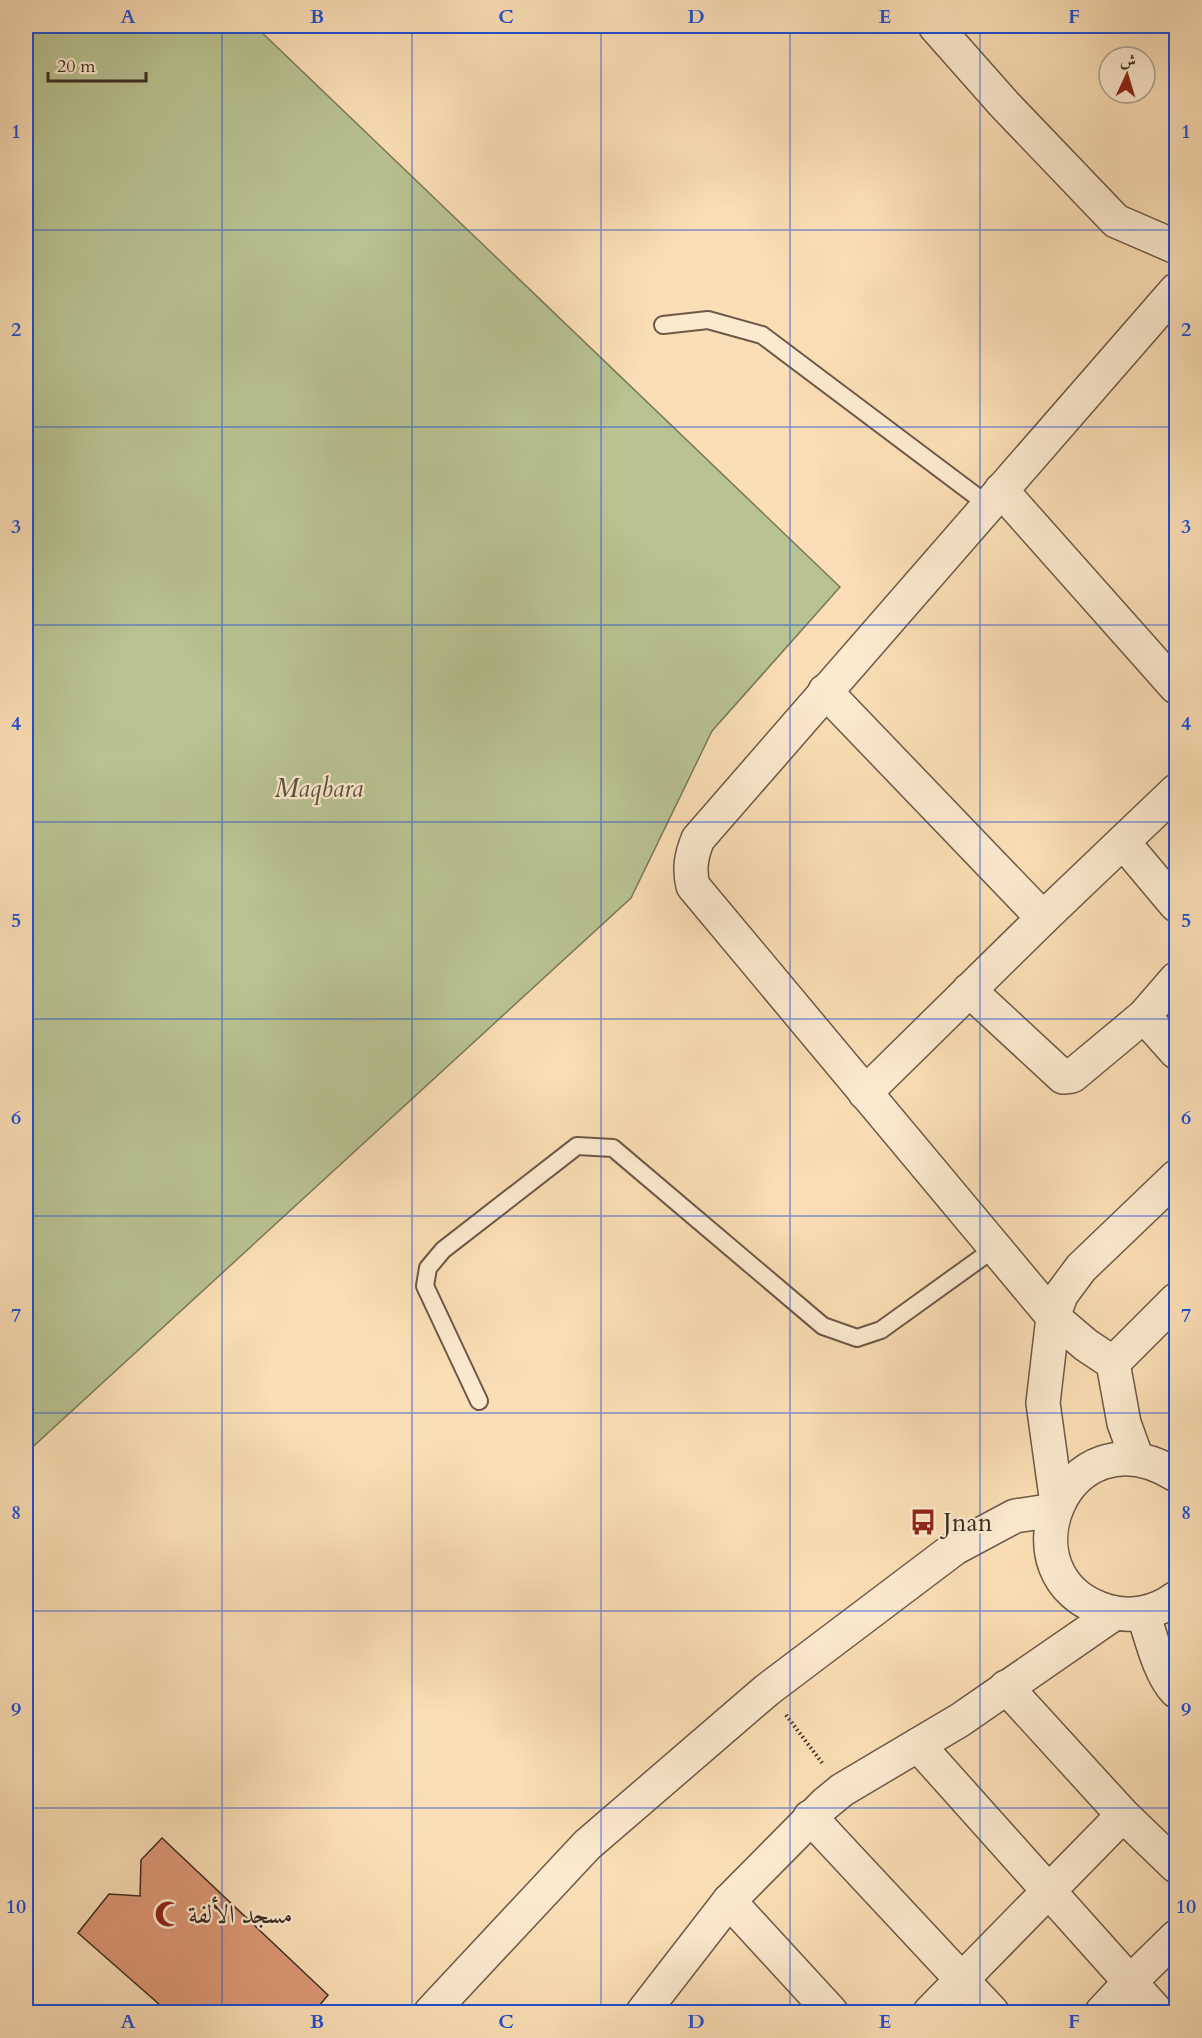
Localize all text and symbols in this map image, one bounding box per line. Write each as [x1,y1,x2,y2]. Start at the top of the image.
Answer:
text: A [120,3,136,30]
text: B [310,3,324,30]
text: C [498,3,514,30]
text: D [687,3,705,30]
text: E [879,3,891,30]
text: F [1068,3,1080,30]
scale bar [48,45,146,83]
north arrow [1097,45,1157,105]
text: ش [1119,50,1137,73]
text: 20 m [57,54,96,79]
text: 1 [11,118,21,145]
text: 1 [1181,118,1191,145]
text: 2 [11,316,21,343]
text: 2 [1181,316,1191,343]
text: 3 [11,513,21,540]
text: 3 [1181,513,1191,540]
text: 4 [11,710,21,737]
text: 4 [1181,710,1191,737]
park label: Maqbara [274,771,364,806]
text: 5 [11,907,21,934]
text: 5 [1181,907,1191,934]
text: 6 [11,1104,21,1131]
text: 6 [1181,1104,1191,1131]
text: 7 [11,1302,21,1329]
text: 7 [1181,1302,1191,1329]
text: 8 [11,1499,21,1526]
text: 8 [1181,1499,1191,1526]
place label: Jnan [939,1505,993,1540]
bus stop icon: Jnan [908,1507,938,1537]
text: 9 [11,1696,21,1723]
text: 9 [1181,1696,1191,1723]
text: 10 [6,1893,26,1920]
text: 10 [1176,1893,1196,1920]
place label: مسجد الألفة [188,1896,293,1932]
mosque icon: مسجد الألفة [153,1899,183,1929]
text: A [120,2008,136,2035]
text: B [310,2008,324,2035]
text: C [498,2008,514,2035]
text: D [687,2008,705,2035]
text: E [879,2008,891,2035]
text: F [1068,2008,1080,2035]

